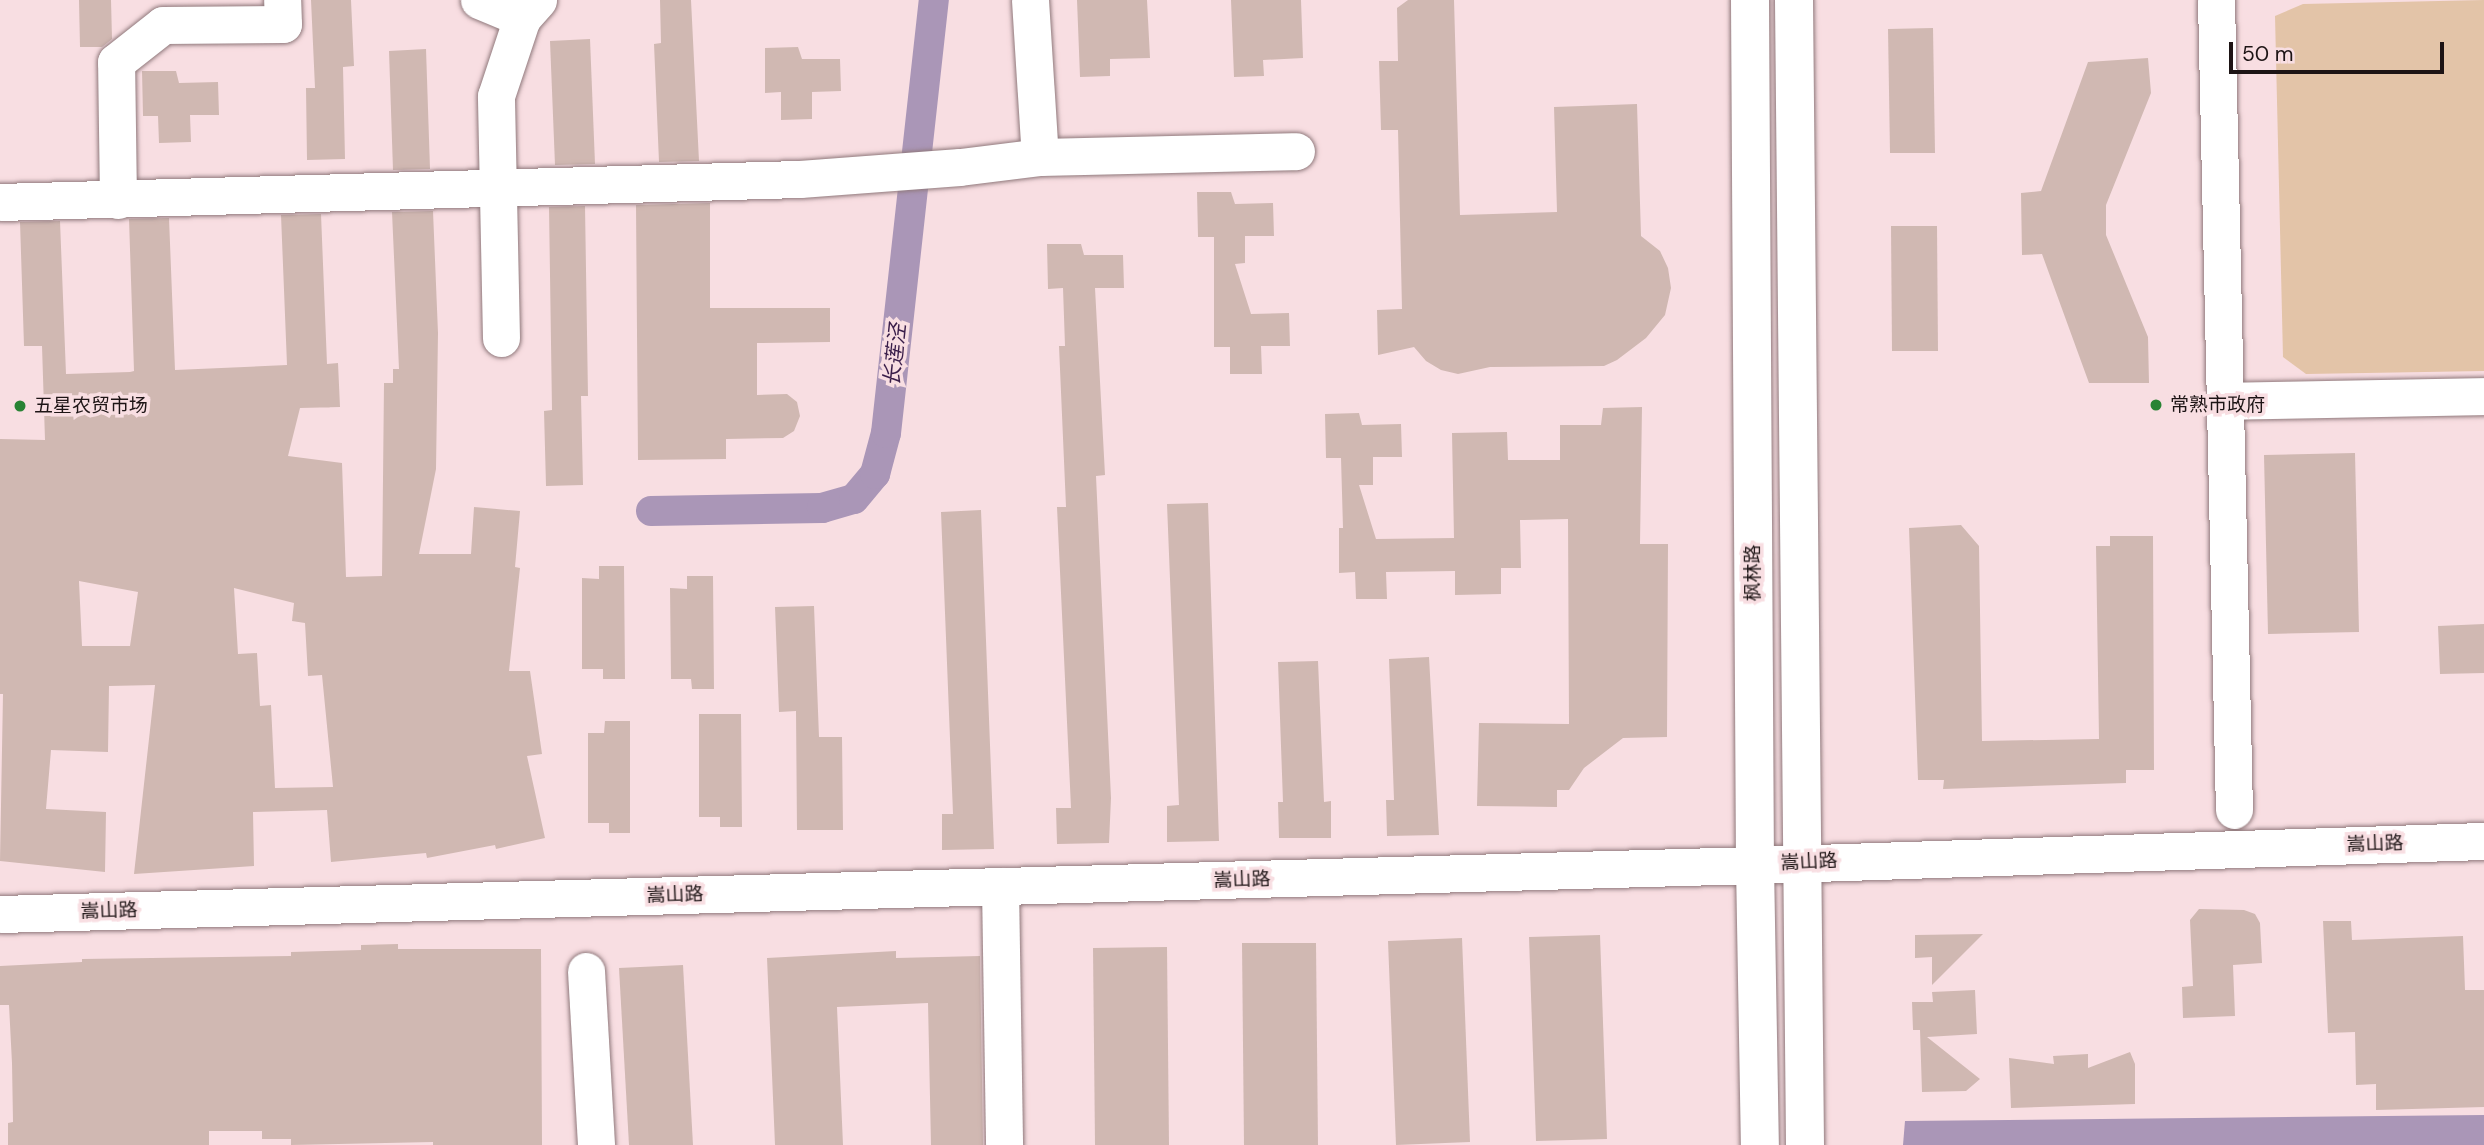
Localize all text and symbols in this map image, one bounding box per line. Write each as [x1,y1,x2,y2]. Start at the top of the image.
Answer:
scale bar [2232,28,2447,72]
text: 50 m [2242,40,2293,68]
water label: 长莲泾 [879,322,911,388]
place label: 常熟市政府 [2170,394,2265,416]
place label: 五星农贸市场 [34,395,148,417]
marker: 常熟市政府 [2148,397,2164,413]
marker: 五星农贸市场 [12,398,28,414]
street label: 枫林路 [1742,545,1764,601]
street label: 嵩山路 [2346,832,2404,856]
street label: 嵩山路 [1780,849,1838,875]
street label: 嵩山路 [1213,868,1271,892]
street label: 嵩山路 [646,883,704,907]
street label: 嵩山路 [80,899,138,923]

